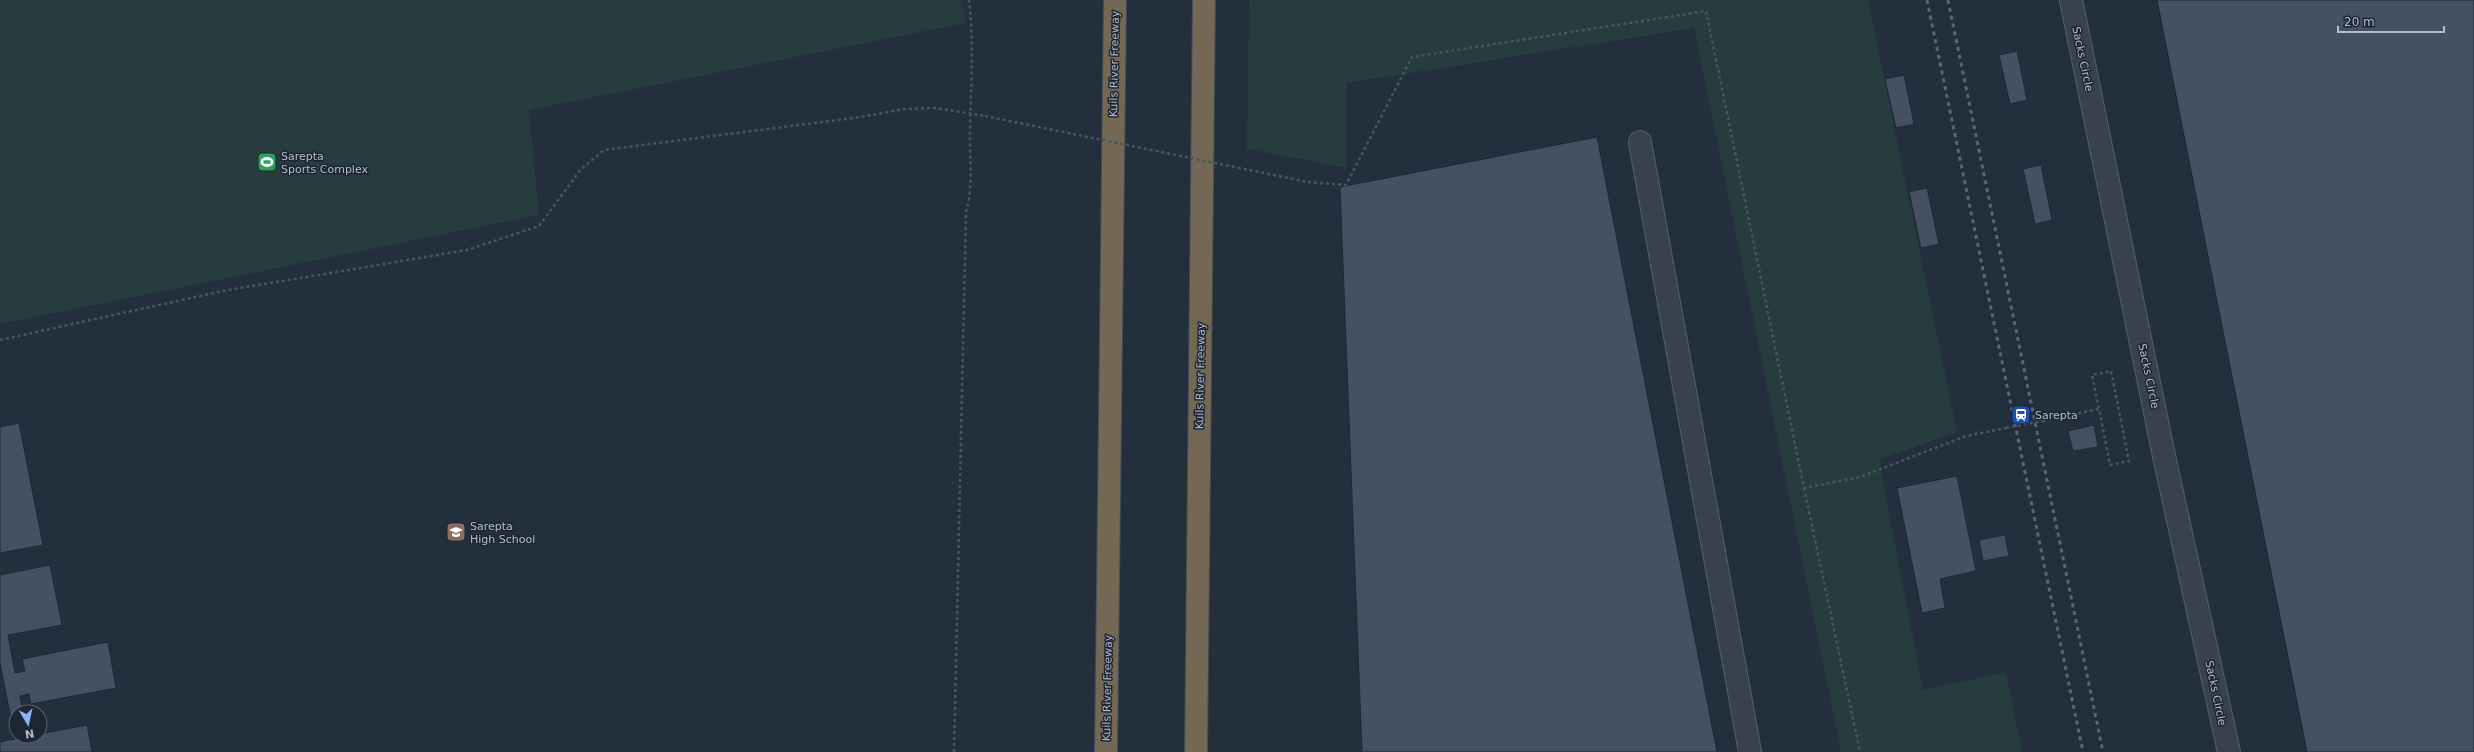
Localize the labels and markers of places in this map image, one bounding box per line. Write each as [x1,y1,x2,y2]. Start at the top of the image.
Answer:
place label: Sarepta Sports Complex [281,150,368,176]
sports icon: Sarepta Sports Complex [256,151,278,173]
station icon: Sarepta [2010,404,2032,426]
place label: Sarepta [2035,409,2078,422]
place label: Sarepta High School [470,520,535,546]
school or university icon: Sarepta High School [445,521,467,543]

